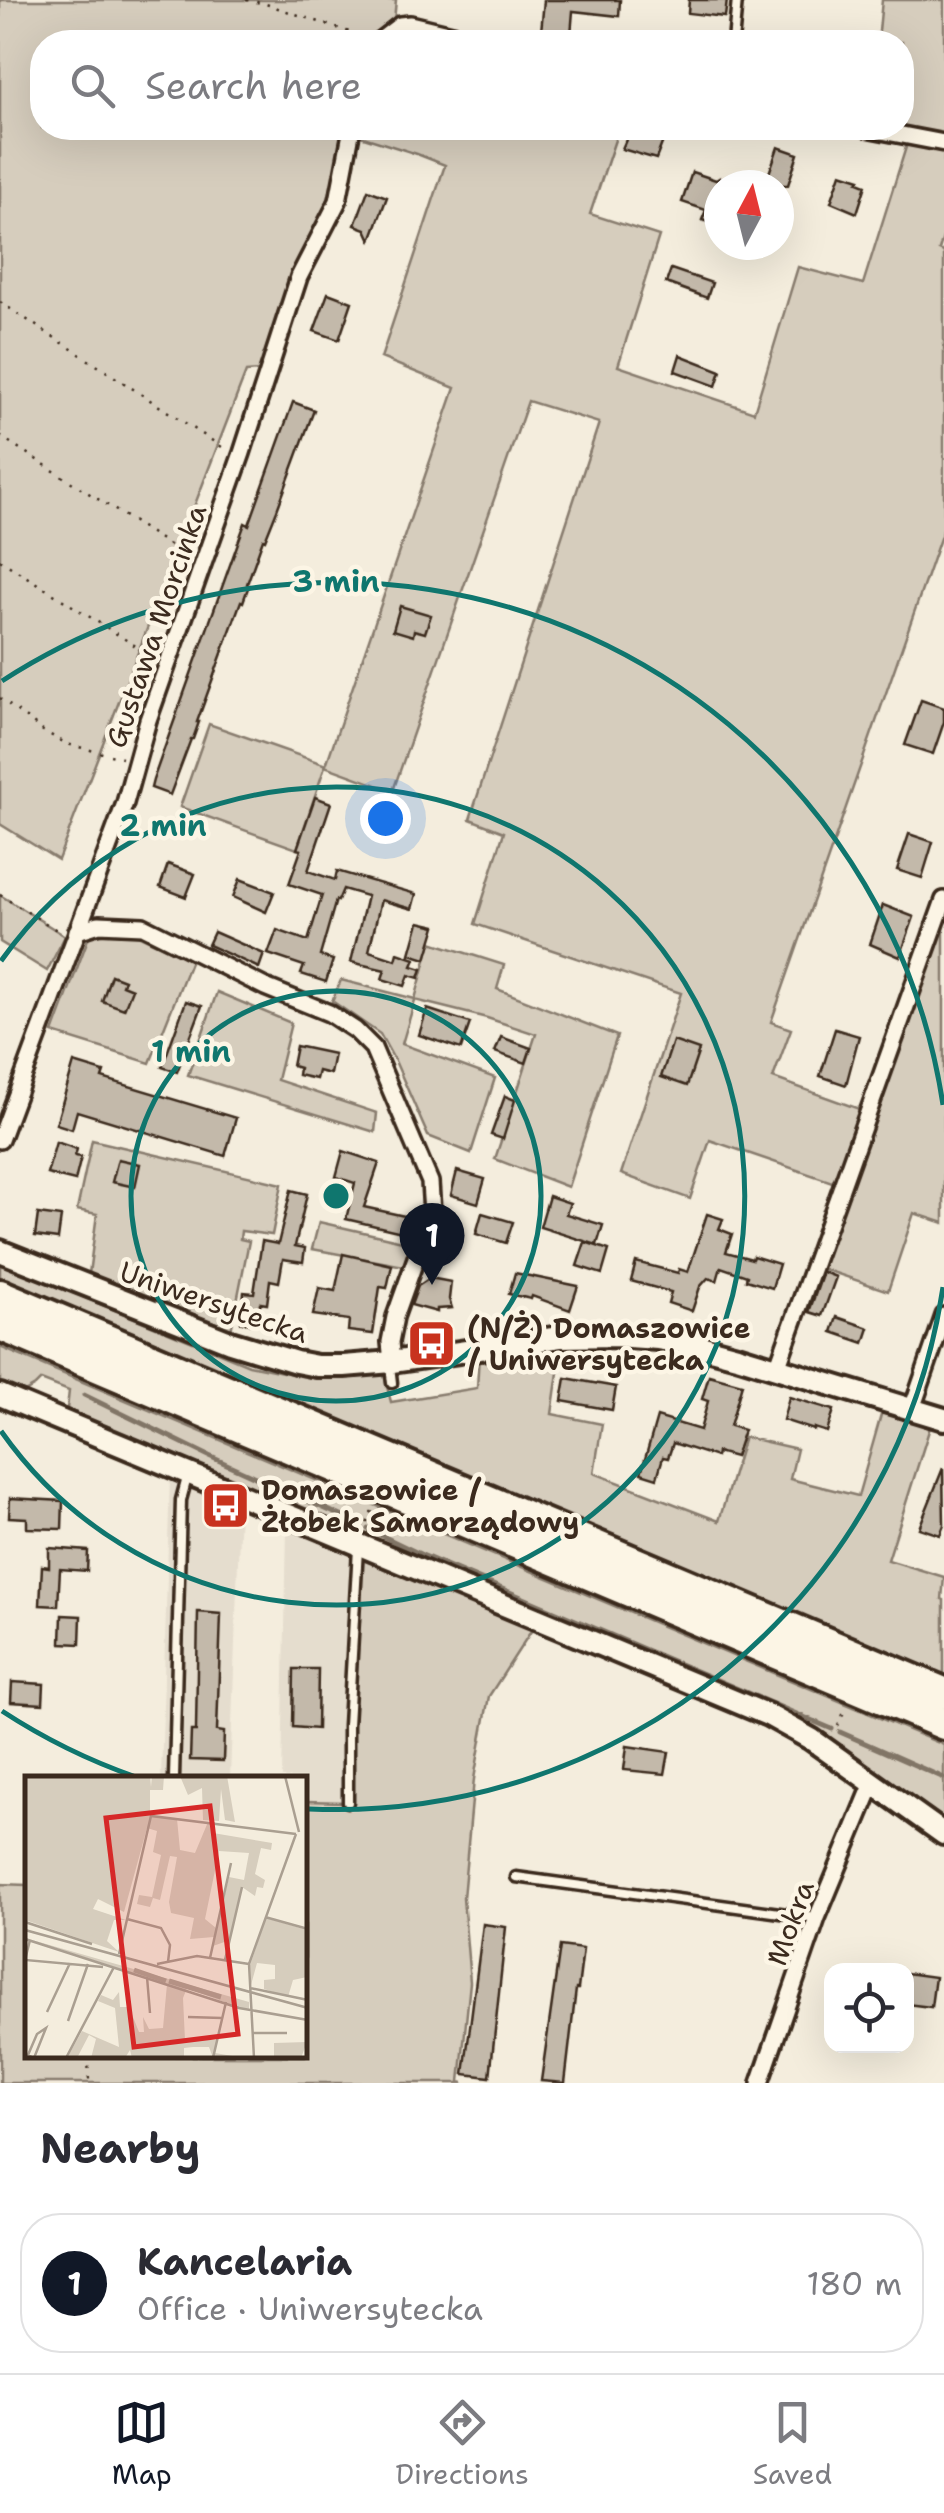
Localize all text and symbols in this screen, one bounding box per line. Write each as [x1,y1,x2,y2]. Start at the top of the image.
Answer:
search box [30,30,914,140]
icon: search [65,58,120,113]
text: Search here [145,60,362,111]
north arrow [704,170,794,260]
street label: Gustawa Morcinka [97,499,215,753]
text: 3 min [292,561,380,602]
your location [360,793,411,844]
text: 2 min [119,805,207,846]
text: 1 min [151,1031,231,1072]
centre of rings [318,1178,354,1214]
pin: 1 [400,1202,464,1285]
street label: Uniwersytecka [115,1252,313,1352]
place label: (N/Ż) Domaszowice / Uniwersytecka [467,1309,751,1379]
bus stop icon: (N/Ż) Domaszowice / Uniwersytecka [406,1318,458,1370]
place label: Domaszowice / Żłobek Samorządowy [261,1471,579,1541]
bus stop icon: Domaszowice / Żłobek Samorządowy [200,1480,252,1532]
inset map [25,1776,308,2058]
street label: Mokra [757,1875,823,1971]
map controls [824,1963,914,2053]
button: locate [824,1963,914,2053]
text: Nearby [40,2120,200,2176]
text: Kancelaria [137,2236,352,2287]
text: 1 [67,2262,82,2305]
text: 180 m [806,2262,902,2305]
text: Office · Uniwersytecka [137,2287,483,2330]
tab: Map [112,2395,172,2493]
tab: Directions [395,2395,529,2493]
tab: Saved [753,2395,832,2493]

